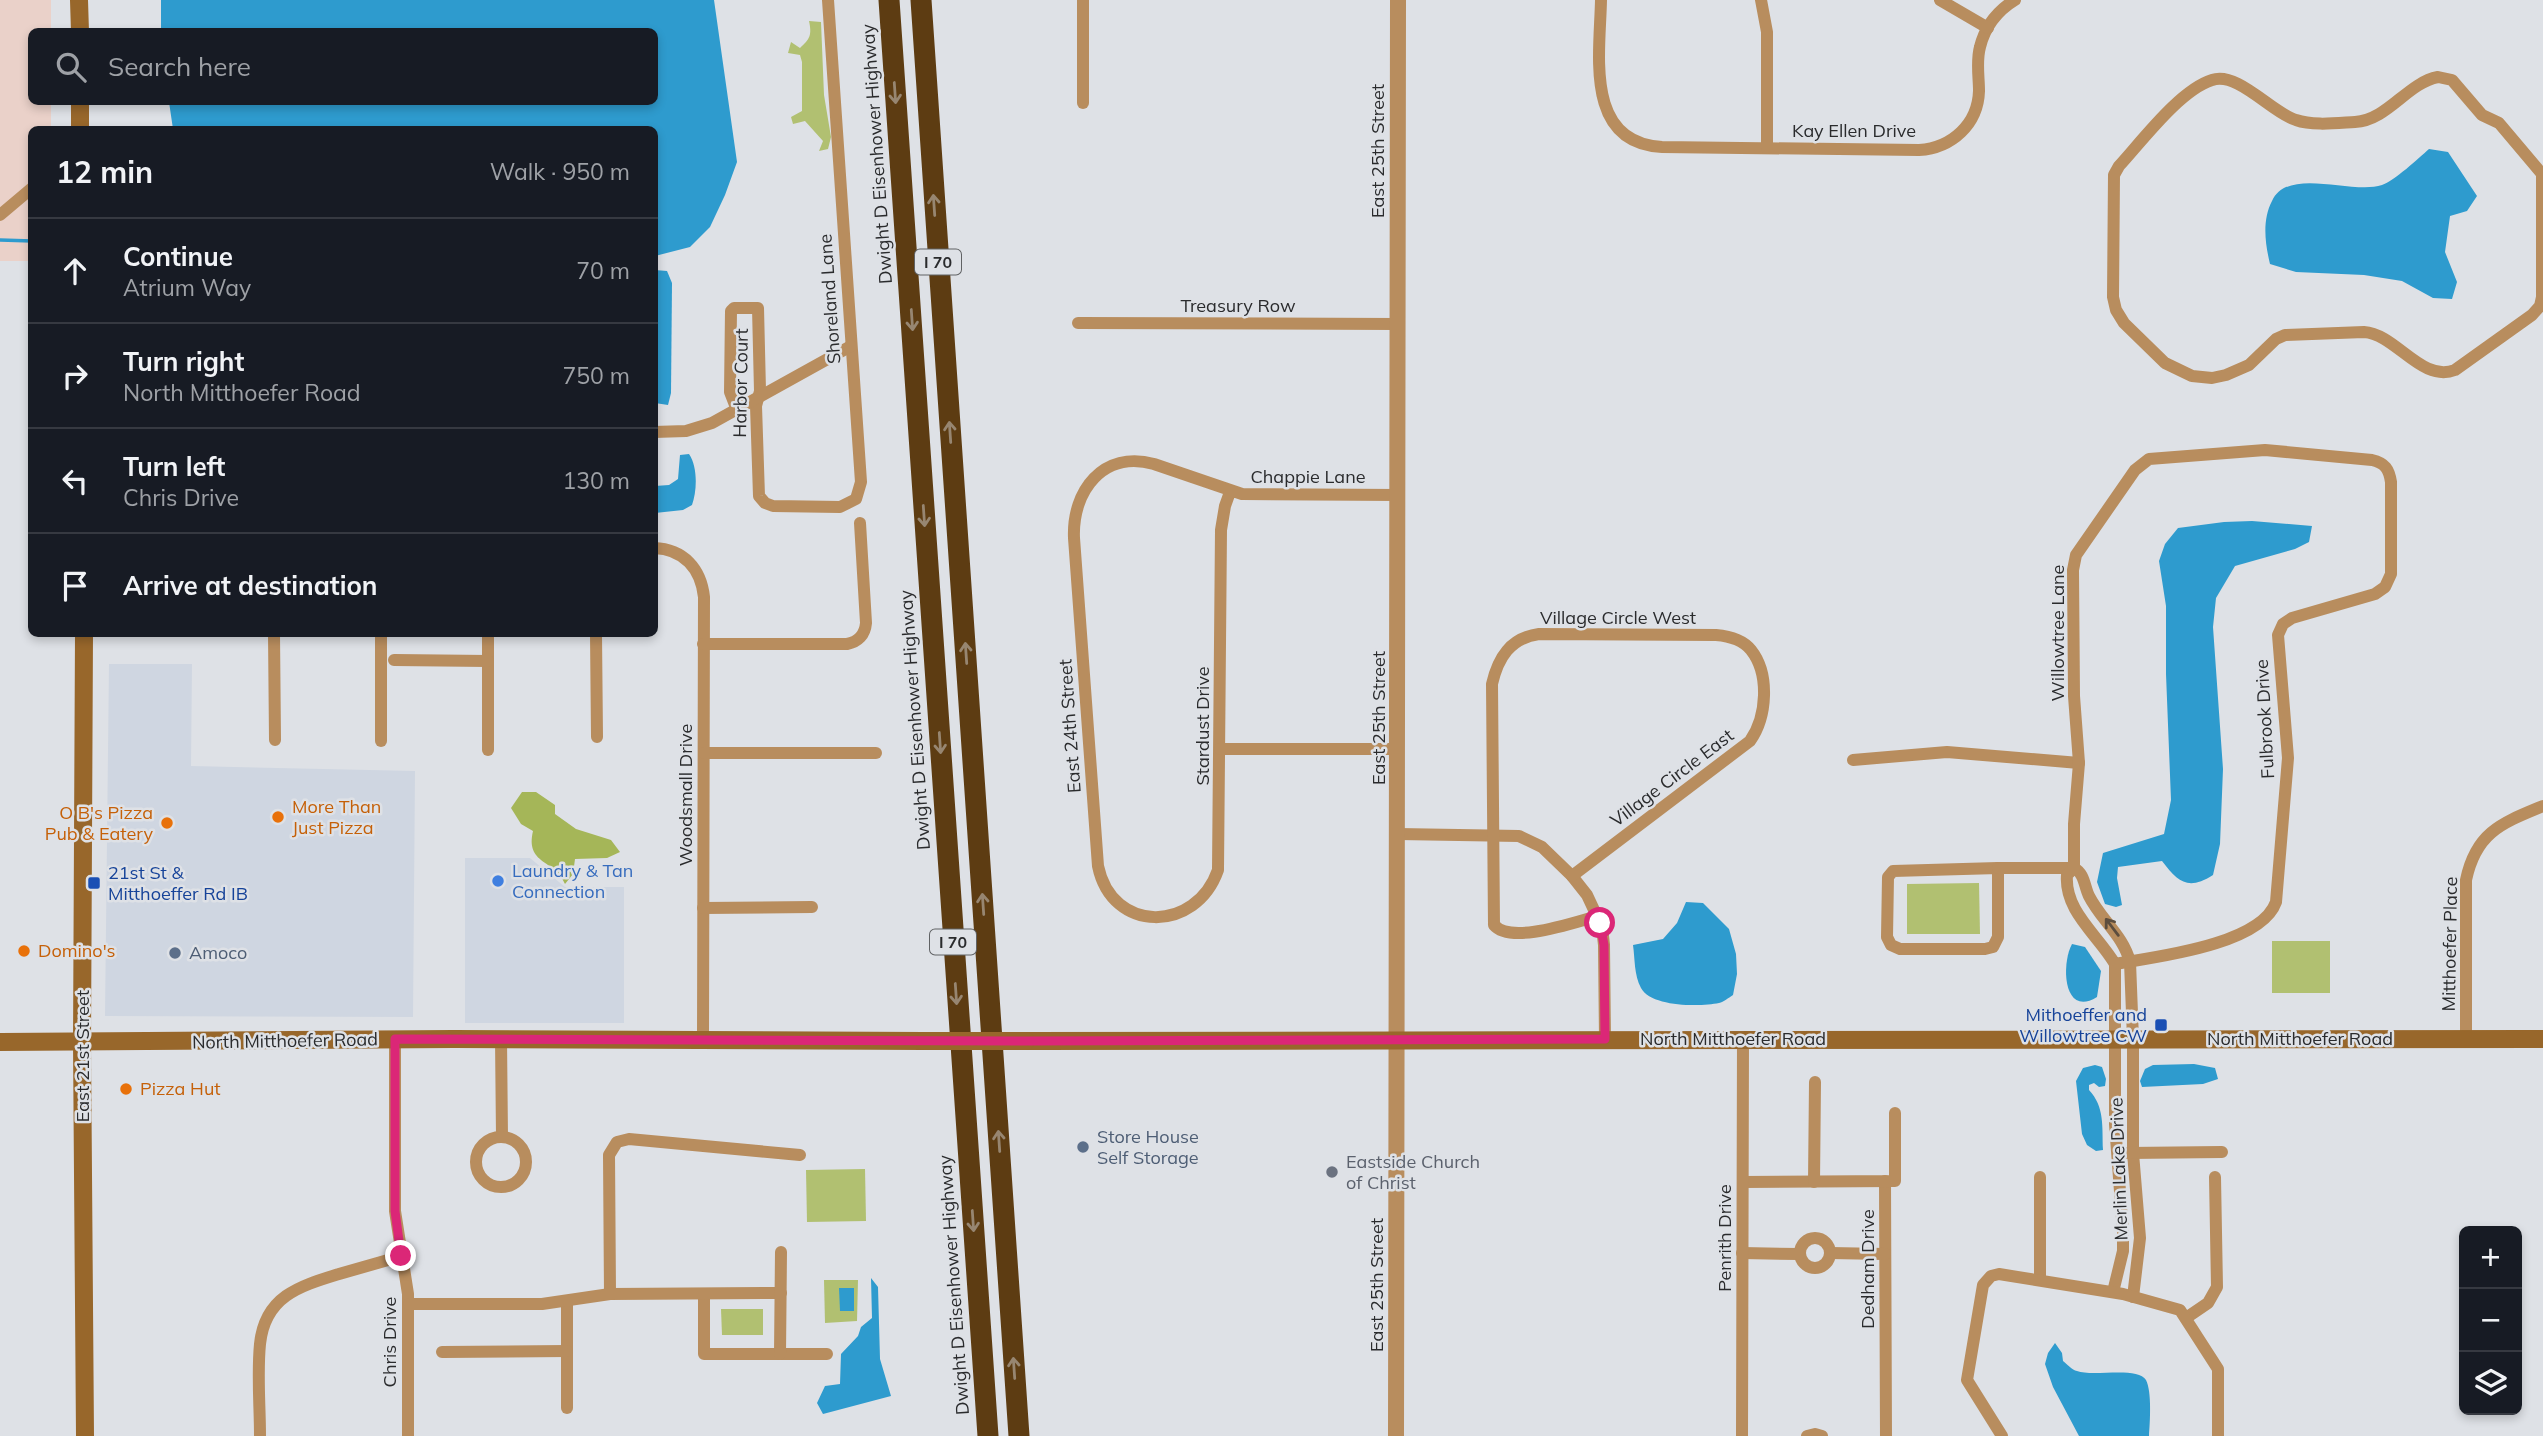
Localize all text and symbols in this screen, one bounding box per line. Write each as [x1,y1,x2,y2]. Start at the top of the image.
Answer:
street label: Dwight D Eisenhower Highway [856,23,897,285]
search box [28,28,658,105]
icon: search [52,48,90,86]
text: Search here [108,50,251,83]
one-way arrow [889,82,902,104]
street label: East 25th Street [1366,84,1389,218]
street label: Kay Ellen Drive [1792,119,1916,142]
text: 12 min [56,153,153,191]
text: Walk · 950 m [490,157,630,186]
one-way arrow [927,194,940,217]
street label: Shoreland Lane [813,233,846,365]
text: Continue [123,240,233,273]
road number: I 70 [915,250,961,274]
icon: ahead [56,252,94,290]
text: 70 m [576,256,630,285]
text: Atrium Way [123,273,251,302]
street label: Treasury Row [1180,294,1296,317]
one-way arrow [905,308,918,331]
street label: Harbor Court [728,328,753,438]
text: Turn right [123,345,244,378]
icon: right [56,357,94,395]
text: 750 m [562,361,630,390]
text: North Mitthoefer Road [123,378,361,407]
one-way arrow [943,421,956,444]
text: Turn left [123,450,225,483]
icon: left [56,462,94,500]
street label: Chappie Lane [1251,465,1365,488]
text: 130 m [562,466,630,495]
text: Chris Drive [123,483,239,512]
one-way arrow [918,504,931,527]
street label: Willowtree Lane [2046,565,2069,701]
icon: arrive [56,567,94,605]
text: Arrive at destination [123,569,378,602]
street label: Dwight D Eisenhower Highway [894,589,935,851]
street label: Village Circle West [1540,606,1696,629]
one-way arrow [959,642,972,664]
street label: East 25th Street [1367,651,1390,785]
street label: East 24th Street [1053,658,1086,794]
street label: Fulbrook Drive [2250,659,2279,779]
street label: Stardust Drive [1191,666,1214,786]
street label: Woodsmall Drive [674,724,697,866]
street label: Village Circle East [1605,724,1738,832]
one-way arrow [934,731,947,754]
place label: More Than Just Pizza [292,795,381,839]
place label: O B's Pizza Pub & Eatery [45,801,153,845]
marker: More Than Just Pizza [270,809,286,825]
marker: O B's Pizza Pub & Eatery [159,815,175,831]
place label: Laundry & Tan Connection [512,859,633,903]
place label: 21st St & Mitthoeffer Rd IB [108,861,248,905]
marker: Laundry & Tan Connection [490,873,506,889]
marker: 21st St & Mitthoeffer Rd IB [86,875,102,891]
street label: Mitthoefer Place [2437,876,2462,1012]
one-way arrow [976,893,989,916]
route start [1584,907,1615,938]
one-way arrow [2104,919,2119,937]
road number: I 70 [930,930,976,954]
place label: Domino's [38,939,116,962]
place label: Amoco [189,941,247,964]
marker: Domino's [16,943,32,959]
marker: Amoco [167,945,183,961]
one-way arrow [950,982,963,1005]
street label: East 21st Street [71,990,94,1122]
place label: Mithoeffer and Willowtree CW [2019,1003,2147,1047]
marker: Mithoeffer and Willowtree CW [2153,1017,2169,1033]
street label: North Mitthoefer Road [192,1027,378,1054]
street label: North Mitthoefer Road [1640,1027,1826,1050]
street label: North Mitthoefer Road [2207,1027,2393,1050]
place label: Pizza Hut [140,1077,221,1100]
marker: Pizza Hut [118,1081,134,1097]
street label: Merlin Lake Drive [2105,1097,2132,1241]
place label: Store House Self Storage [1097,1125,1199,1169]
one-way arrow [992,1130,1005,1153]
marker: Store House Self Storage [1075,1139,1091,1155]
place label: Eastside Church of Christ [1346,1150,1480,1194]
street label: Dwight D Eisenhower Highway [933,1154,974,1416]
marker: Eastside Church of Christ [1324,1164,1340,1180]
street label: Penrith Drive [1713,1184,1736,1292]
one-way arrow [966,1209,979,1232]
street label: Dedham Drive [1856,1209,1879,1329]
street label: East 25th Street [1365,1218,1388,1352]
map controls [2459,1226,2522,1415]
button: + [2459,1226,2522,1289]
route end [385,1240,416,1271]
button: − [2459,1289,2522,1352]
street label: Chris Drive [378,1297,401,1387]
button: layers [2459,1352,2522,1415]
one-way arrow [1008,1357,1021,1380]

